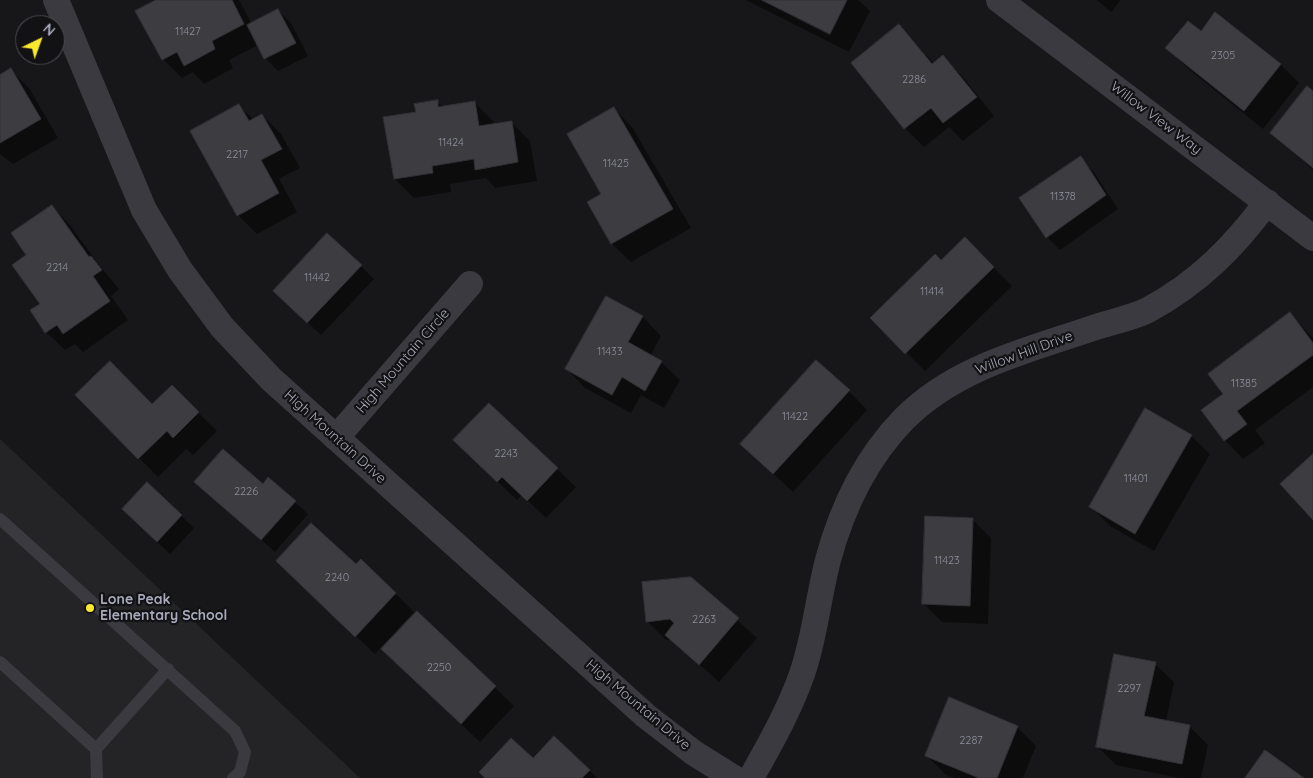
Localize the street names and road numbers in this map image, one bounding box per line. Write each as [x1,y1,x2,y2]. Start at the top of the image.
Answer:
street label: Willow View Way [1107,78,1205,158]
street label: High Mountain Circle [353,305,453,417]
street label: Willow Hill Drive [973,328,1075,378]
street label: High Mountain Drive [281,387,389,487]
street label: High Mountain Drive [582,656,694,754]

